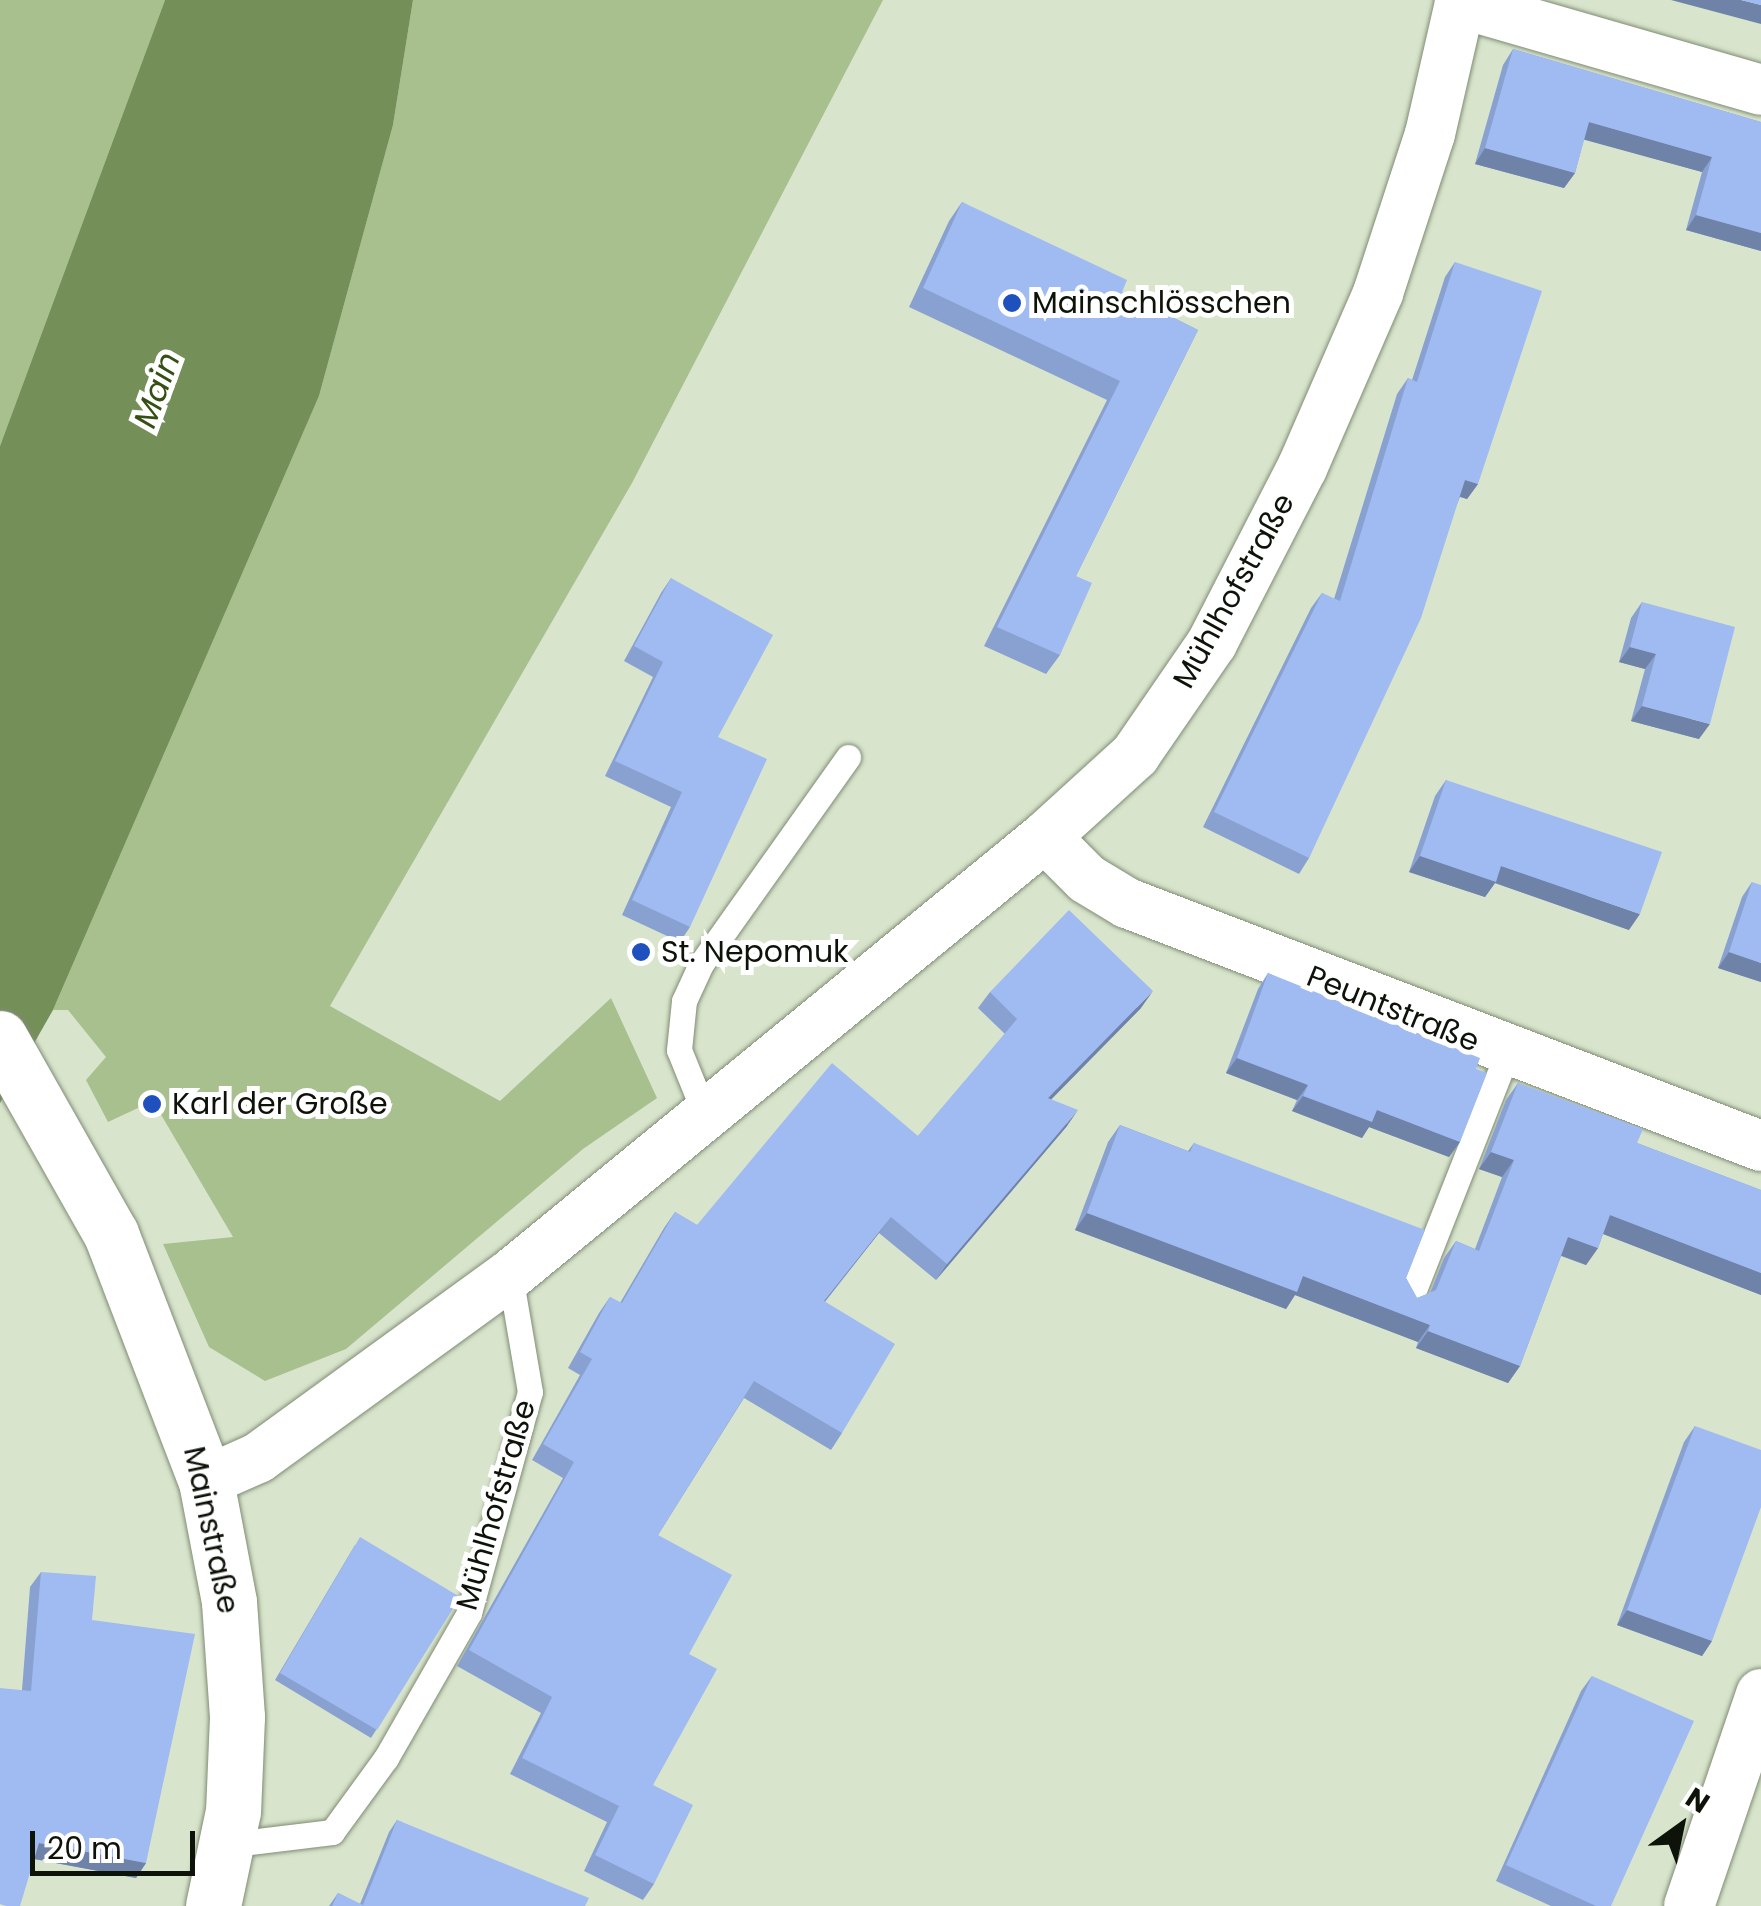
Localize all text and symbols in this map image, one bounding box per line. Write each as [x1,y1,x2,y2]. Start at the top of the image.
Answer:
place label: Mainschlösschen [1032,285,1291,321]
marker: Mainschlösschen [1001,292,1023,314]
water label: Main [126,347,188,433]
street label: Mühlhofstraße [1166,487,1302,695]
place label: St. Nepomuk [661,934,849,970]
marker: St. Nepomuk [630,941,652,963]
street label: Peuntstraße [1302,958,1484,1060]
place label: Karl der Große [172,1086,388,1122]
marker: Karl der Große [141,1093,163,1115]
street label: Mühlhofstraße [449,1396,543,1614]
street label: Mainstraße [176,1443,246,1617]
north arrow [1631,1776,1731,1876]
text: N [1678,1778,1717,1823]
scale bar [35,1811,200,1873]
text: 20 m [47,1827,122,1870]

